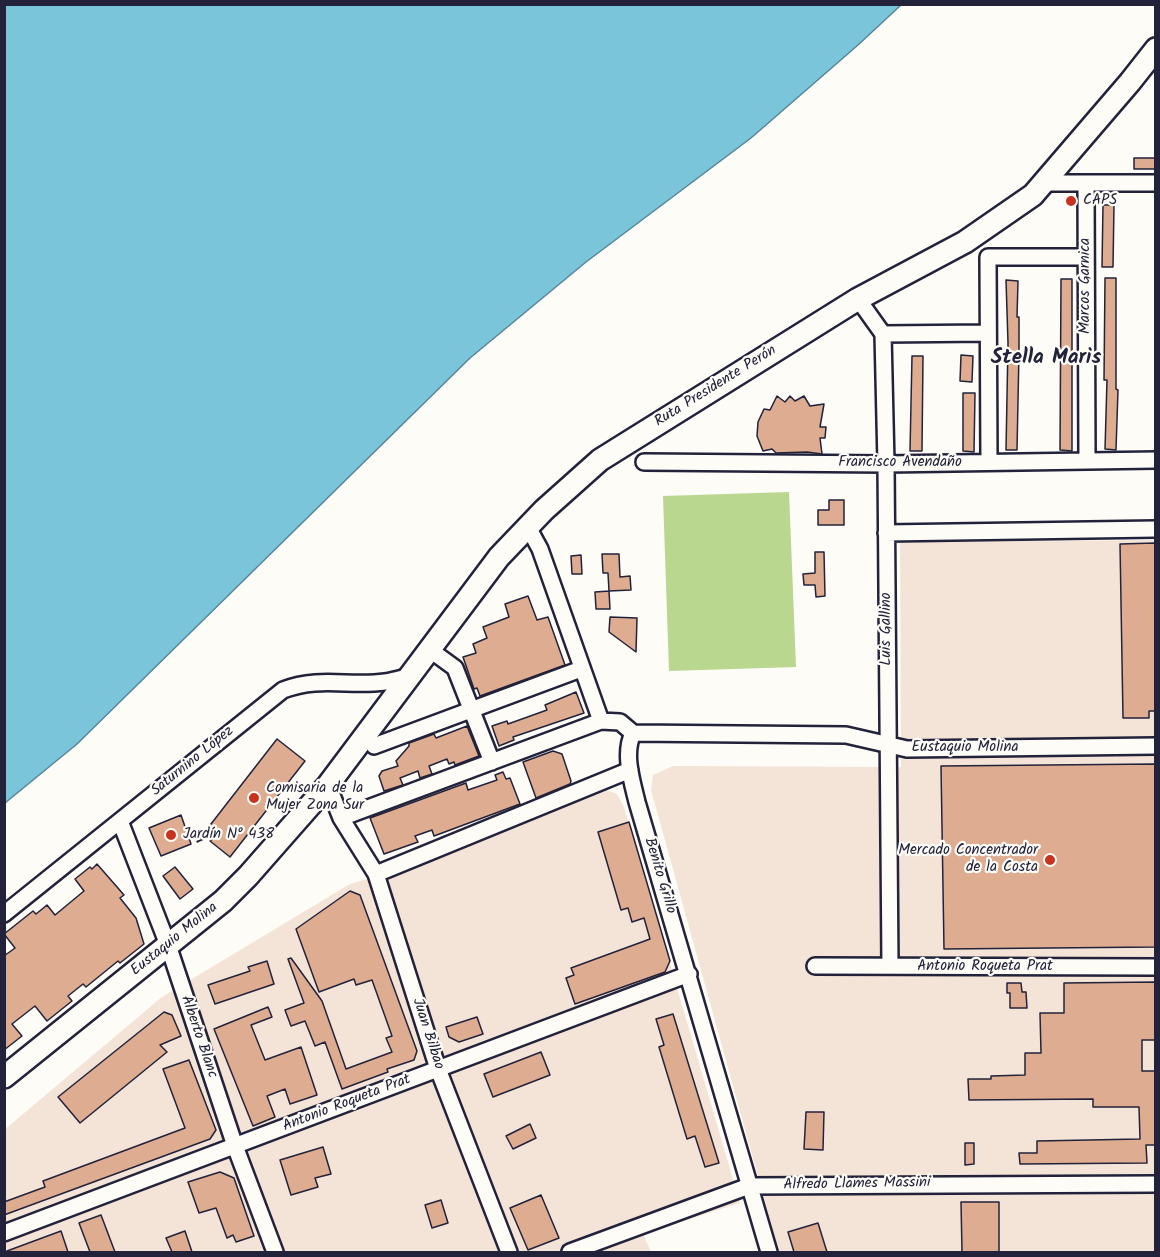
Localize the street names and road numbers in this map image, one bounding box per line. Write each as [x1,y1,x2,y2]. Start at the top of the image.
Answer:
street label: Marcos Garnica [1077,238,1095,334]
street label: Ruta Presidente Perón [652,342,780,432]
street label: Francisco Avendaño [838,454,962,472]
street label: Luis Gallino [878,592,896,666]
street label: Saturnino López [148,723,238,801]
street label: Eustaquio Molina [912,739,1018,757]
street label: Benito Grillo [639,836,679,916]
street label: Eustaquio Molina [128,899,222,981]
street label: Antonio Roqueta Prat [917,958,1053,976]
street label: Alberto Blanc [176,993,220,1081]
street label: Juan Bilbao [407,996,447,1072]
street label: Antonio Roqueta Prat [281,1071,413,1137]
street label: Alfredo Llames Massini [783,1175,931,1195]

